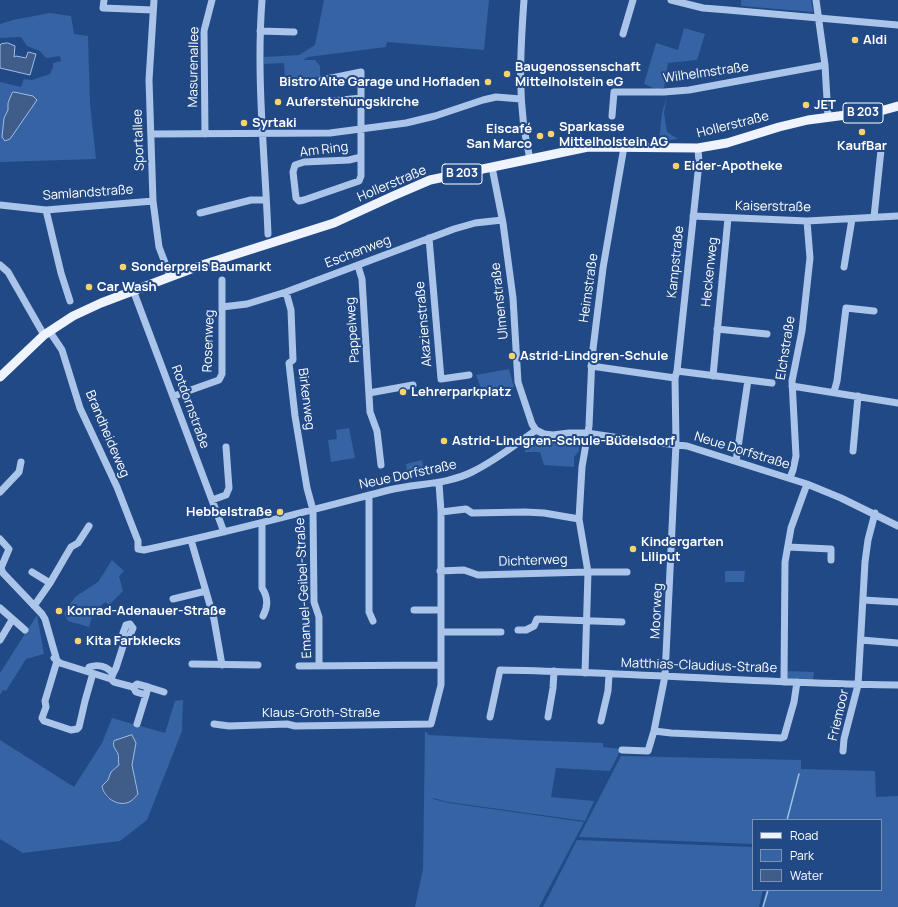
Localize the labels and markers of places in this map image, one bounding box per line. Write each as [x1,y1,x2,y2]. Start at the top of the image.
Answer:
place label: Aldi [863,32,887,48]
marker: Aldi [850,35,860,45]
place label: Baugenossenschaft Mittelholstein eG [515,59,641,90]
marker: Baugenossenschaft Mittelholstein eG [502,69,512,79]
place label: Bistro Alte Garage und Hofladen [279,74,480,90]
marker: Bistro Alte Garage und Hofladen [483,77,493,87]
place label: Auferstehungskirche [286,94,419,110]
marker: Auferstehungskirche [273,97,283,107]
place label: JET [814,97,836,113]
marker: JET [801,100,811,110]
place label: Syrtaki [252,115,297,131]
marker: Syrtaki [239,118,249,128]
place label: Sparkasse Mittelholstein AG [559,119,668,150]
place label: Eiscafé San Marco [466,121,532,152]
marker: KaufBar [857,127,867,137]
marker: Sparkasse Mittelholstein AG [546,129,556,139]
marker: Eiscafé San Marco [535,131,545,141]
place label: KaufBar [837,138,887,154]
place label: Eider-Apotheke [684,158,783,174]
marker: Eider-Apotheke [671,161,681,171]
place label: Sonderpreis Baumarkt [131,259,272,275]
marker: Sonderpreis Baumarkt [118,262,128,272]
place label: Car Wash [97,279,157,295]
marker: Car Wash [84,282,94,292]
place label: Astrid-Lindgren-Schule [520,348,668,364]
marker: Astrid-Lindgren-Schule [507,351,517,361]
place label: Lehrerparkplatz [411,384,511,400]
marker: Lehrerparkplatz [398,387,408,397]
place label: Astrid-Lindgren-Schule-Büdelsdorf [452,433,675,449]
marker: Astrid-Lindgren-Schule-Büdelsdorf [439,436,449,446]
place label: Hebbelstraße [186,504,272,520]
marker: Hebbelstraße [275,507,285,517]
place label: Kindergarten Liliput [641,534,724,565]
marker: Kindergarten Liliput [628,544,638,554]
place label: Konrad-Adenauer-Straße [67,603,226,619]
marker: Konrad-Adenauer-Straße [54,606,64,616]
place label: Kita Farbklecks [86,633,181,649]
marker: Kita Farbklecks [73,636,83,646]

